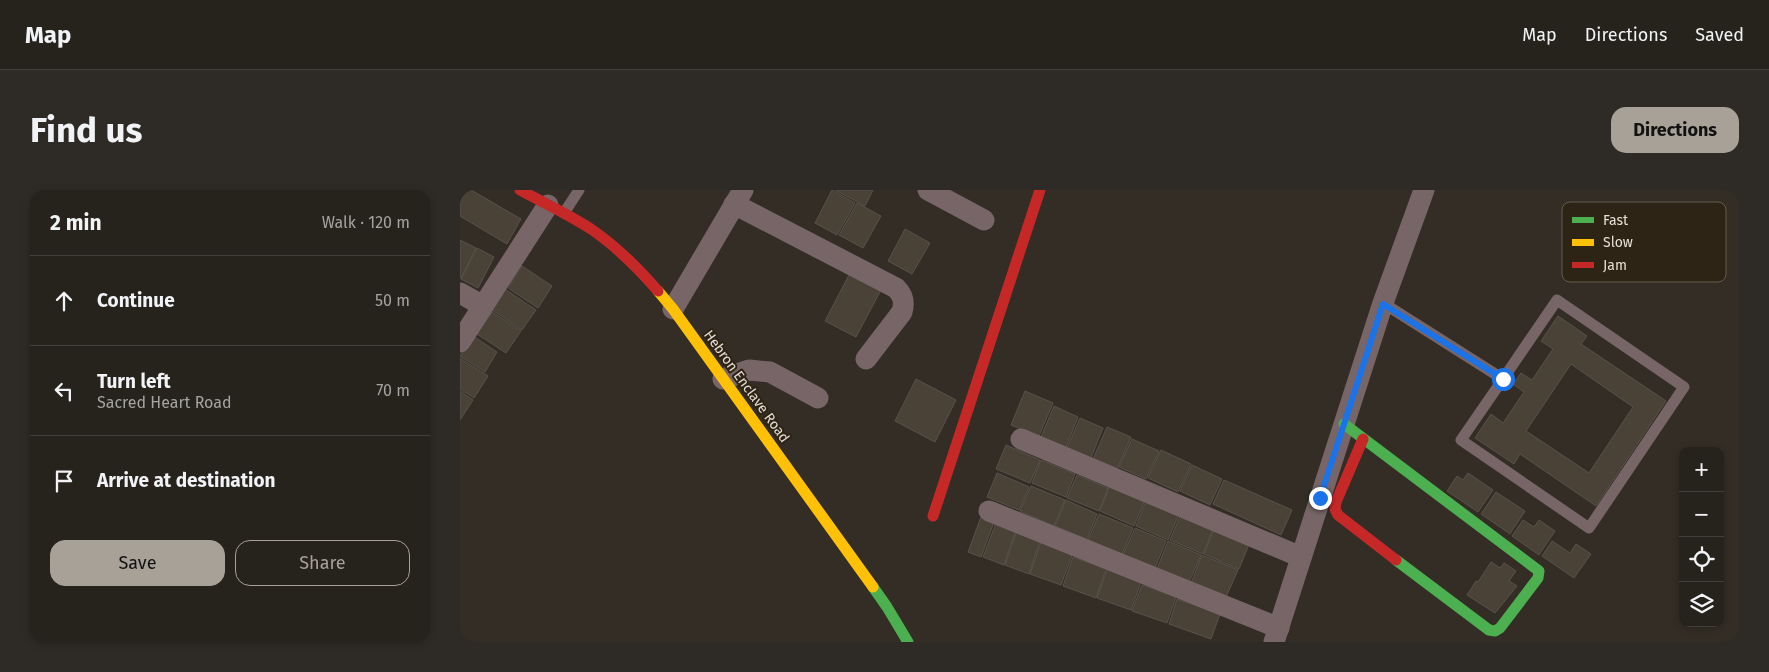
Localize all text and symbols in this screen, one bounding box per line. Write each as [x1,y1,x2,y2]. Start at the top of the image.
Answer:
text: Map [25,21,71,49]
text: Map [1522,24,1557,46]
text: Directions [1585,24,1667,46]
text: Saved [1695,24,1744,46]
button: Directions [1611,107,1739,153]
text: Find us [30,109,142,151]
legend [1562,202,1726,282]
text: 2 min [50,210,102,236]
text: Fast [1603,212,1629,229]
text: Walk · 120 m [322,213,410,232]
text: Slow [1603,234,1633,251]
text: Jam [1603,257,1627,274]
icon: ahead [50,287,78,315]
text: Continue [97,289,175,312]
text: 50 m [375,291,410,310]
street label: Hebron Enclave Road [700,327,793,446]
route start [1492,368,1515,391]
text: Turn left [97,370,171,393]
icon: left [50,377,78,405]
text: 70 m [376,381,410,400]
text: Sacred Heart Road [97,393,232,412]
map controls [1679,447,1724,627]
button: + [1679,447,1724,492]
icon: arrive [50,467,78,495]
text: Arrive at destination [97,469,276,492]
route end [1309,487,1332,510]
button: − [1679,492,1724,537]
button: locate [1679,537,1724,582]
button: Save [50,540,225,586]
button: Share [235,540,410,586]
button: layers [1679,582,1724,627]

